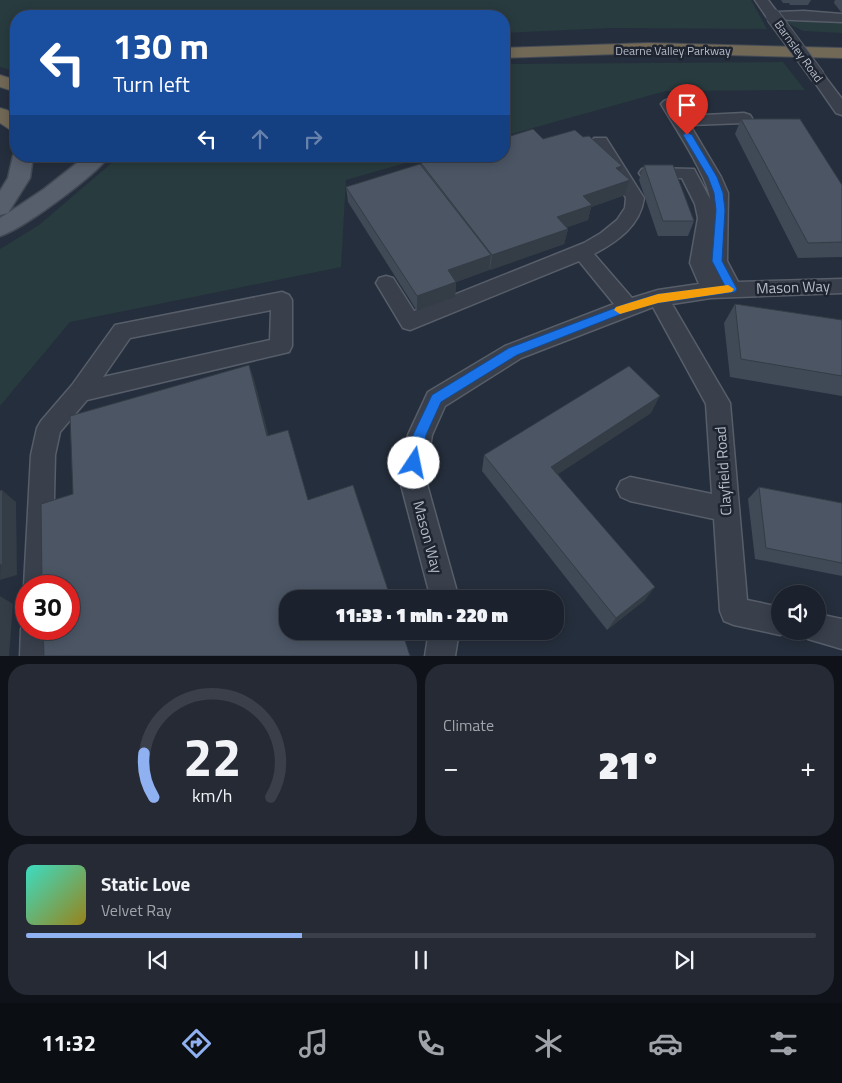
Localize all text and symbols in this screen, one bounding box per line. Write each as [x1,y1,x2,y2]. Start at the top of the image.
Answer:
street label: Barnsley Road [770,16,828,86]
text: 130 m [113,19,209,73]
icon: left [30,30,95,95]
street label: Dearne Valley Parkway [615,41,731,60]
text: Turn left [113,67,190,101]
pin [666,84,708,135]
icon: arrive [673,91,701,119]
icon: left [193,125,221,153]
icon: ahead [246,125,274,153]
icon: right [299,125,327,153]
street label: Mason Way [756,274,830,300]
street label: Clayfield Road [708,426,738,516]
position arrow [387,436,439,488]
street label: Mason Way [407,498,449,576]
speed limit sign: 30 [15,575,80,640]
map controls [771,585,826,640]
button: sound [771,585,826,640]
text: 11:33 · 1 min · 220 m [335,600,508,629]
text: Climate [443,713,494,737]
text: 22 [183,717,242,796]
text: 21° [598,736,661,794]
text: − [443,745,459,788]
text: + [800,745,816,788]
text: km/h [192,782,233,809]
text: Static Love [101,869,190,898]
text: Velvet Ray [101,898,172,922]
icon: previous [144,946,172,974]
icon: pause [407,946,435,974]
icon: next [670,946,698,974]
text: 11:32 [41,1026,96,1060]
icon: directions [179,1026,214,1061]
icon: music [296,1026,331,1061]
icon: phone [413,1026,448,1061]
icon: climate [531,1026,566,1061]
icon: car [648,1026,683,1061]
icon: filters [766,1026,801,1061]

